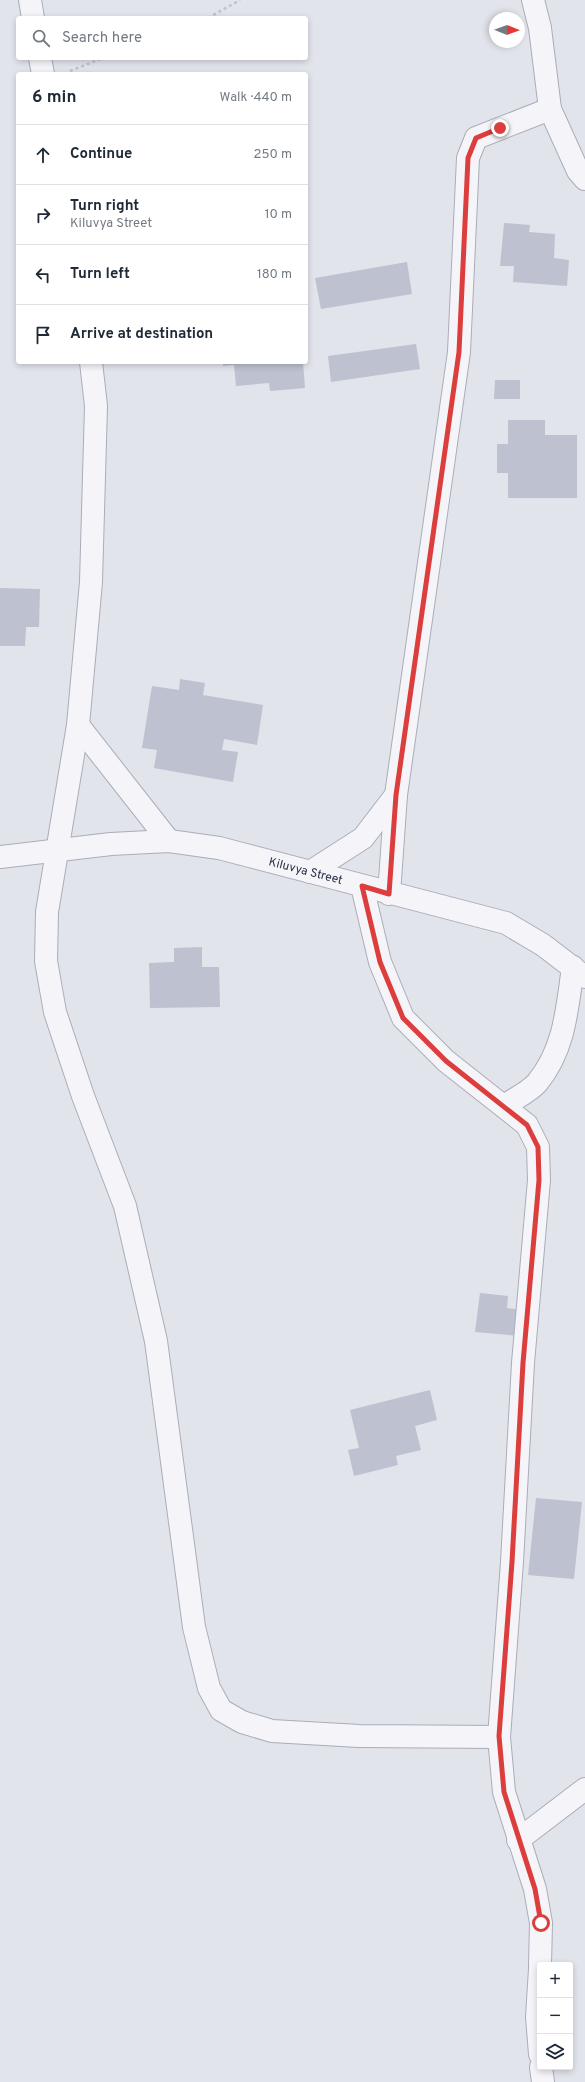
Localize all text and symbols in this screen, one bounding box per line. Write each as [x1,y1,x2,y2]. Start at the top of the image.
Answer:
north arrow [489,12,525,48]
search box [16,16,308,60]
icon: search [30,27,52,49]
text: Search here [62,29,142,48]
text: 6 min [32,87,76,109]
text: Walk · 440 m [220,90,292,106]
route end [491,119,509,137]
icon: ahead [32,144,54,166]
text: Continue [70,145,132,164]
text: 250 m [254,147,292,163]
text: Turn right [70,197,139,216]
icon: right [32,204,54,226]
text: 10 m [265,207,292,223]
text: Kiluvya Street [70,216,152,232]
icon: left [32,264,54,286]
text: Turn left [70,265,130,284]
text: 180 m [257,267,292,283]
icon: arrive [32,324,54,346]
text: Arrive at destination [70,325,213,344]
street label: Kiluvya Street [267,854,344,889]
route start [532,1914,550,1932]
map controls [537,1962,573,2070]
button: + [537,1962,573,1998]
button: − [537,1998,573,2034]
button: layers [537,2034,573,2070]

